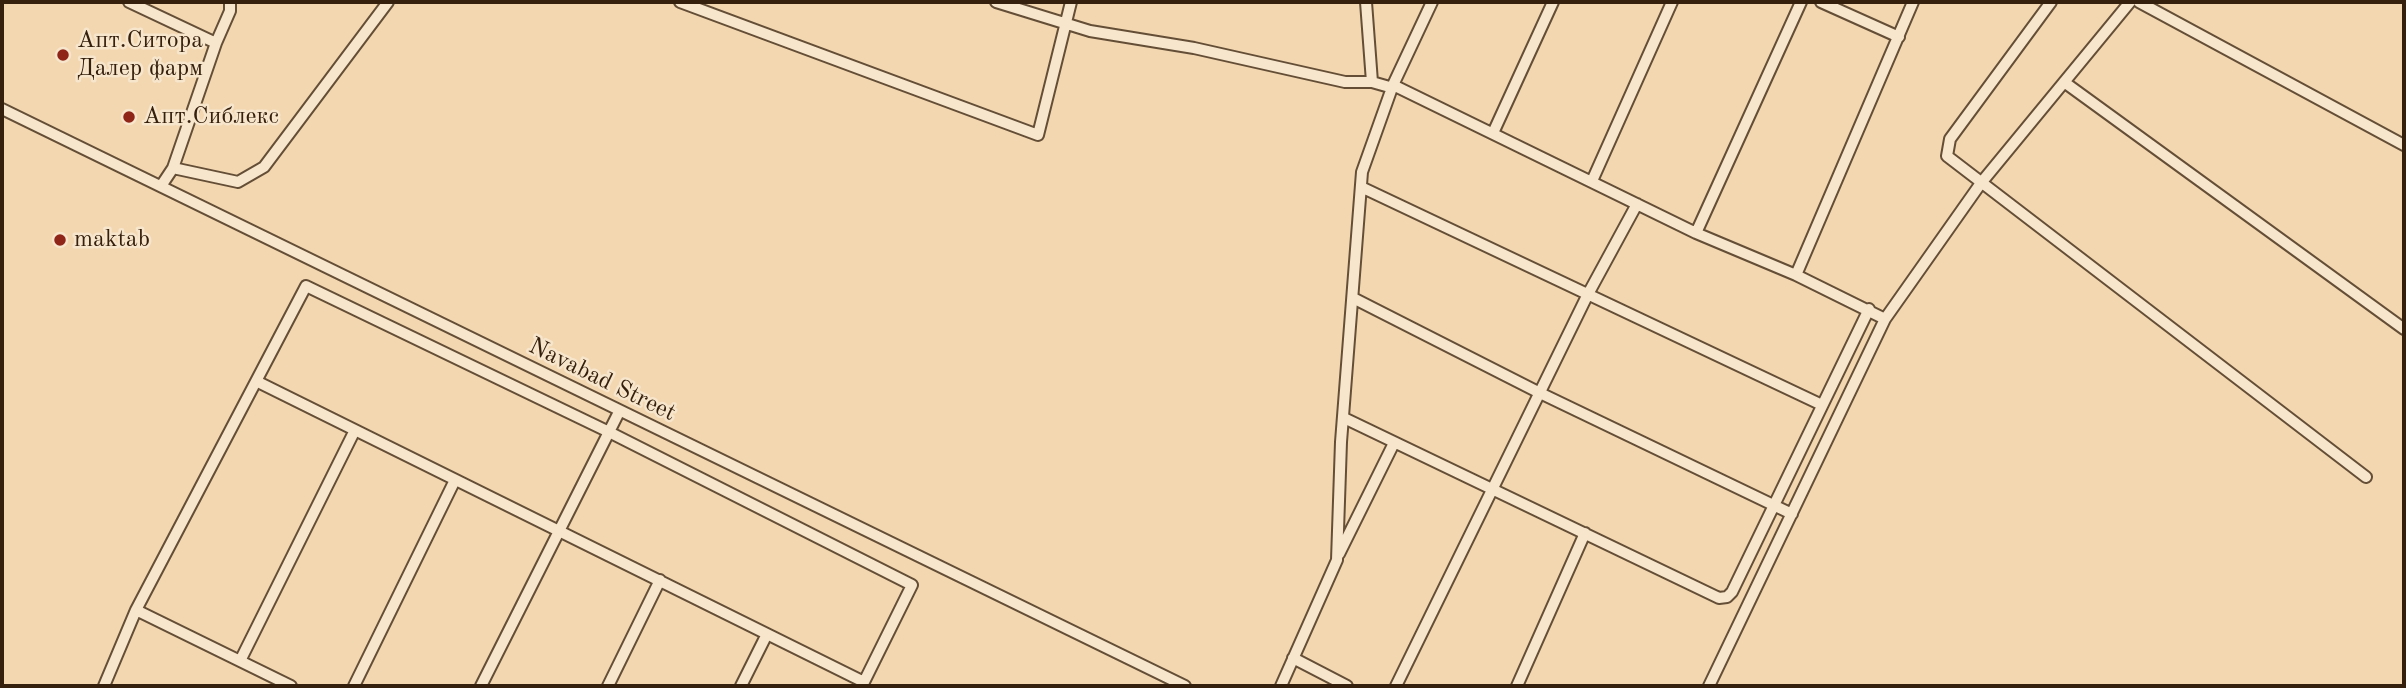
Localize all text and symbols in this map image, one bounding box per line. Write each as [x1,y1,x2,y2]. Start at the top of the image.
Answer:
place label: Апт.Ситора Далер фарм [77,27,203,83]
marker: Апт.Ситора Далер фарм [55,47,71,63]
place label: Апт.Сиблекс [143,103,279,131]
marker: Апт.Сиблекс [121,109,137,125]
place label: maktab [74,226,150,254]
marker: maktab [52,232,68,248]
street label: Navabad Street [524,332,680,428]

